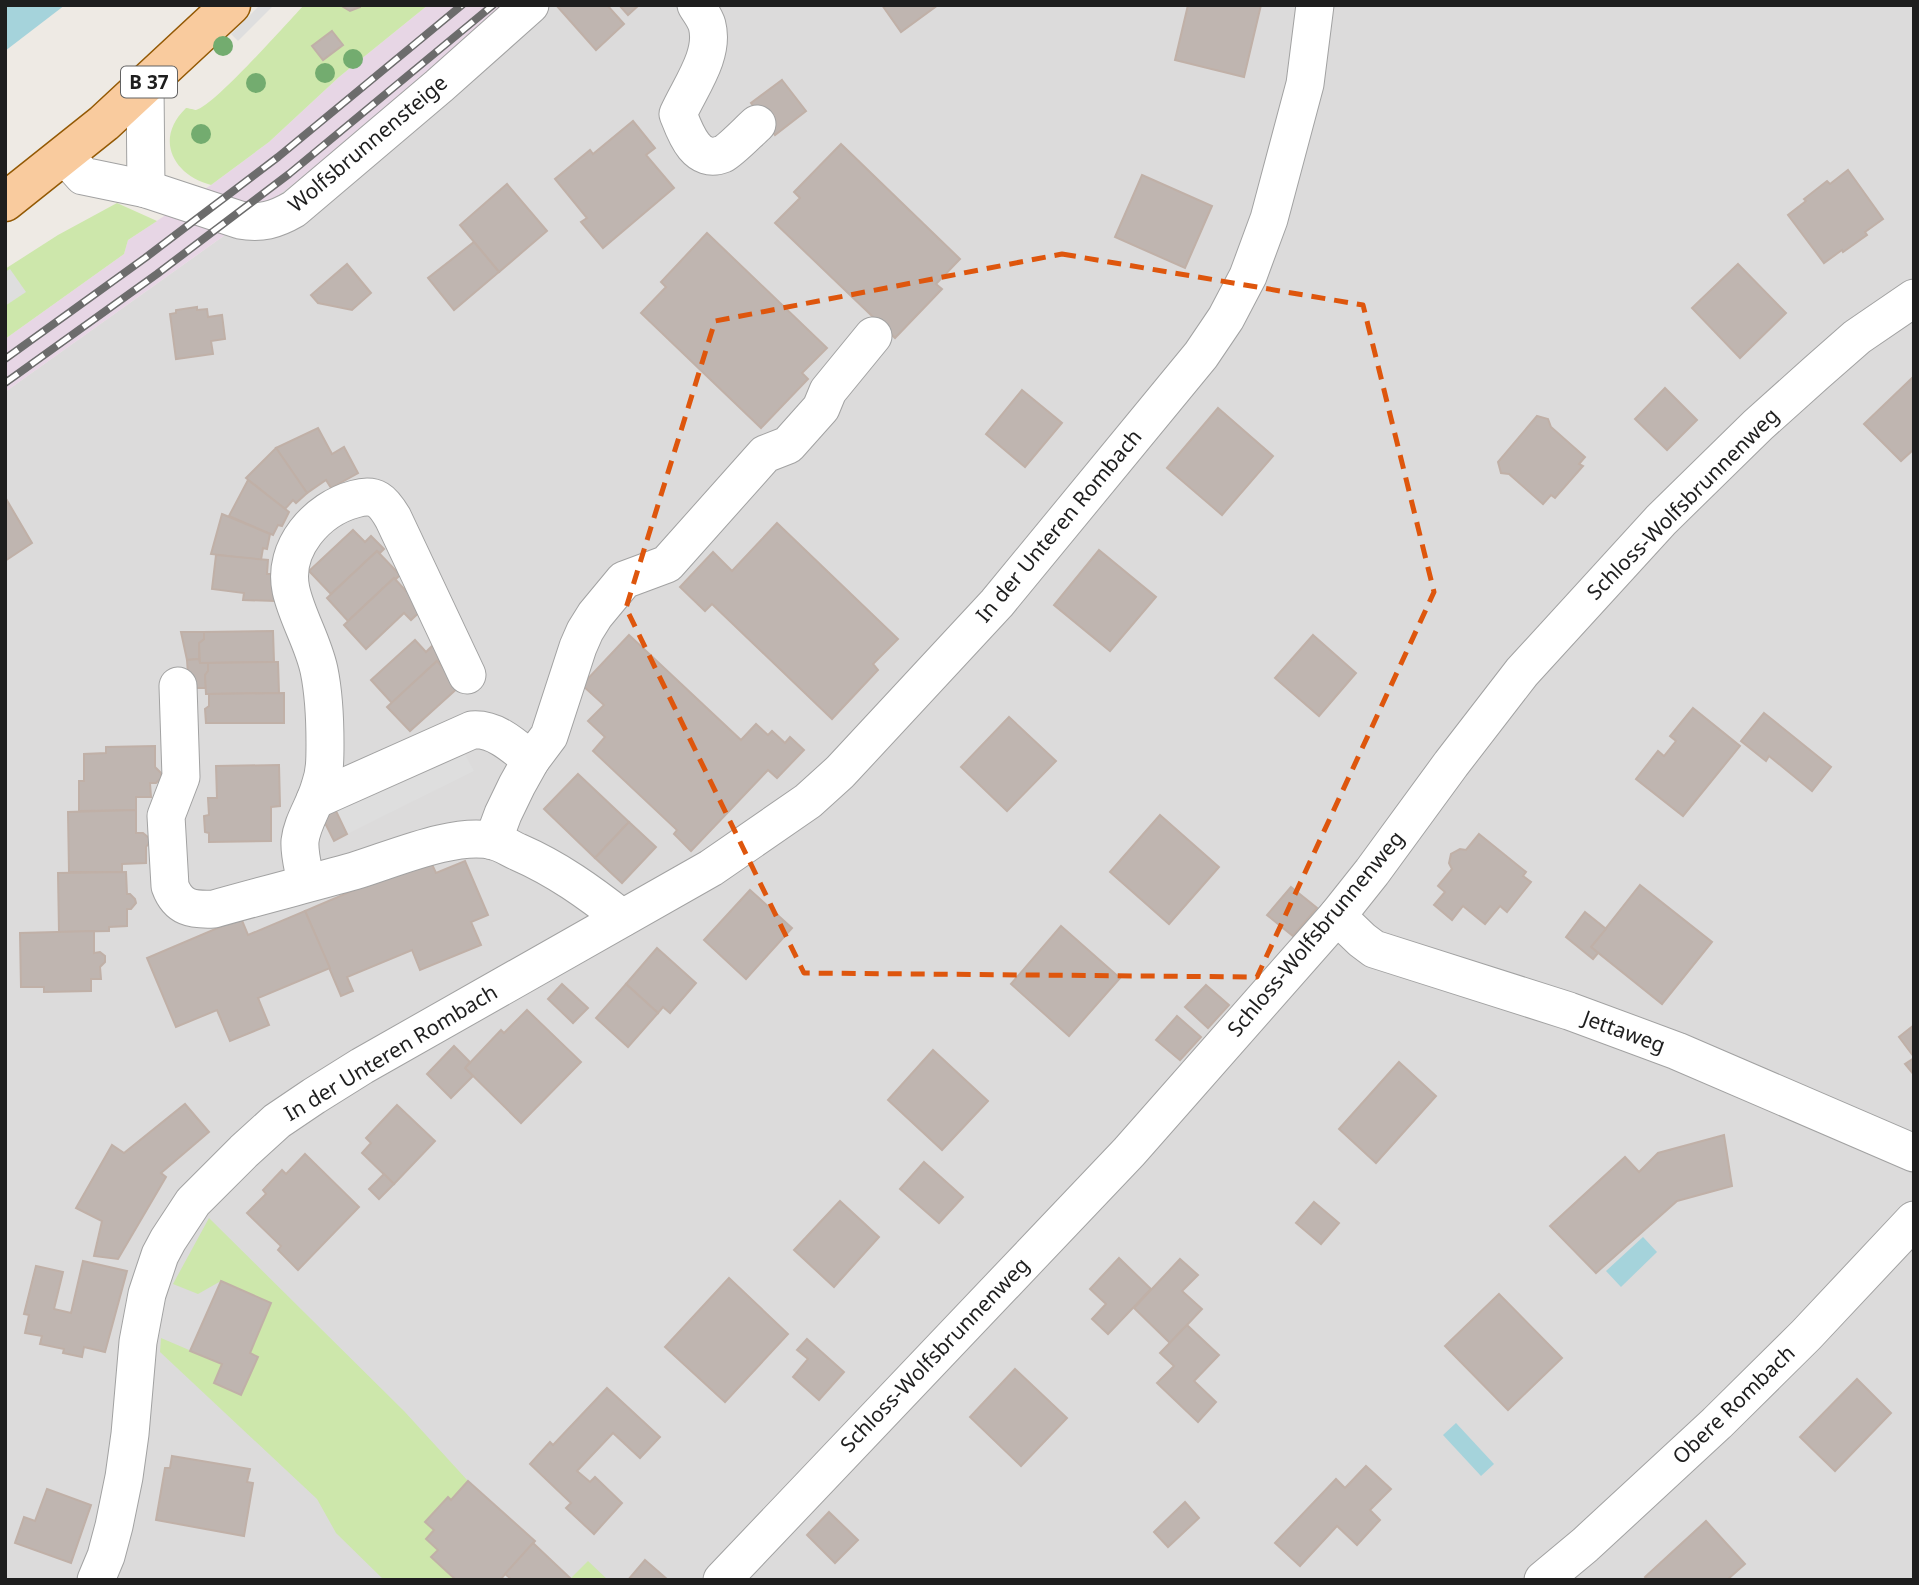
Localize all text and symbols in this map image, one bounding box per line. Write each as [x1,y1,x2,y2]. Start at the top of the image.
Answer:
road number: B 37 [121,66,177,97]
street label: Wolfsbrunnensteige [282,68,453,218]
street label: Schloss-Wolfsbrunnenweg [1580,401,1784,605]
street label: In der Unteren Rombach [969,423,1147,628]
street label: Schloss-Wolfsbrunnenweg [1221,824,1410,1042]
street label: In der Unteren Rombach [279,977,502,1127]
street label: Jettaweg [1577,1003,1669,1059]
street label: Schloss-Wolfsbrunnenweg [834,1251,1035,1458]
street label: Obere Rombach [1666,1339,1801,1470]

